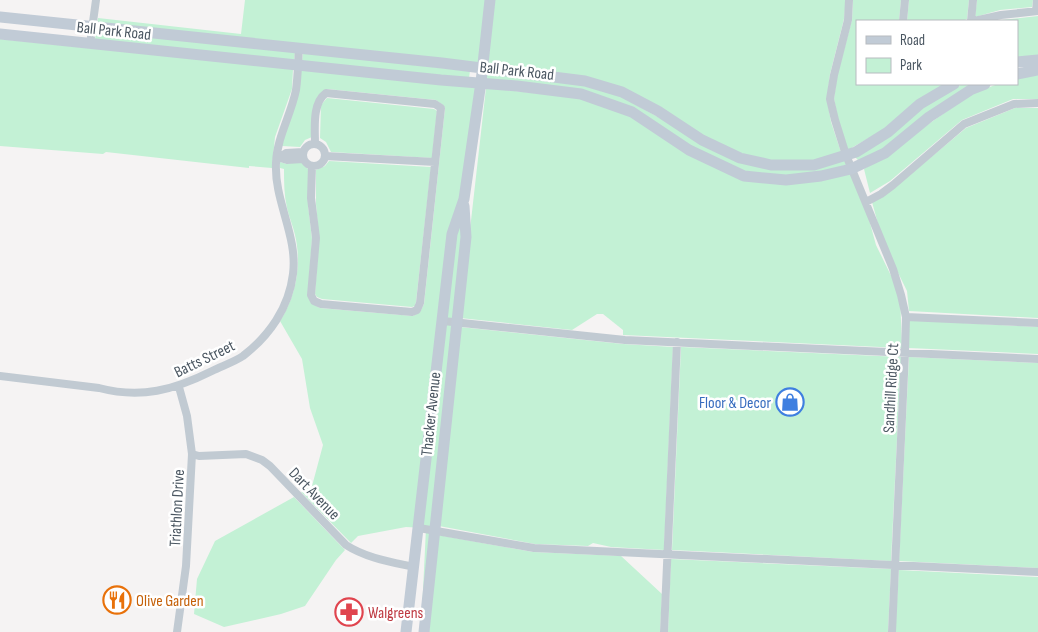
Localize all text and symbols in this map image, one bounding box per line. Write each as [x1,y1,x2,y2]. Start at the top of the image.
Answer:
street label: Ball Park Road [76,18,152,45]
legend [856,20,1018,85]
text: Road [900,31,925,50]
text: Park [900,56,922,75]
street label: Ball Park Road [479,58,555,85]
street label: Batts Street [171,337,238,382]
street label: Sandhill Ridge Ct [880,343,903,433]
street label: Thacker Avenue [418,371,445,457]
shop icon: Floor & Decor [775,387,805,417]
place label: Floor & Decor [699,394,771,413]
street label: Dart Avenue [284,464,343,524]
street label: Triathlon Drive [166,469,189,547]
restaurant icon: Olive Garden [102,585,132,615]
place label: Olive Garden [136,592,204,611]
pharmacy icon: Walgreens [334,597,364,627]
place label: Walgreens [368,604,424,623]

